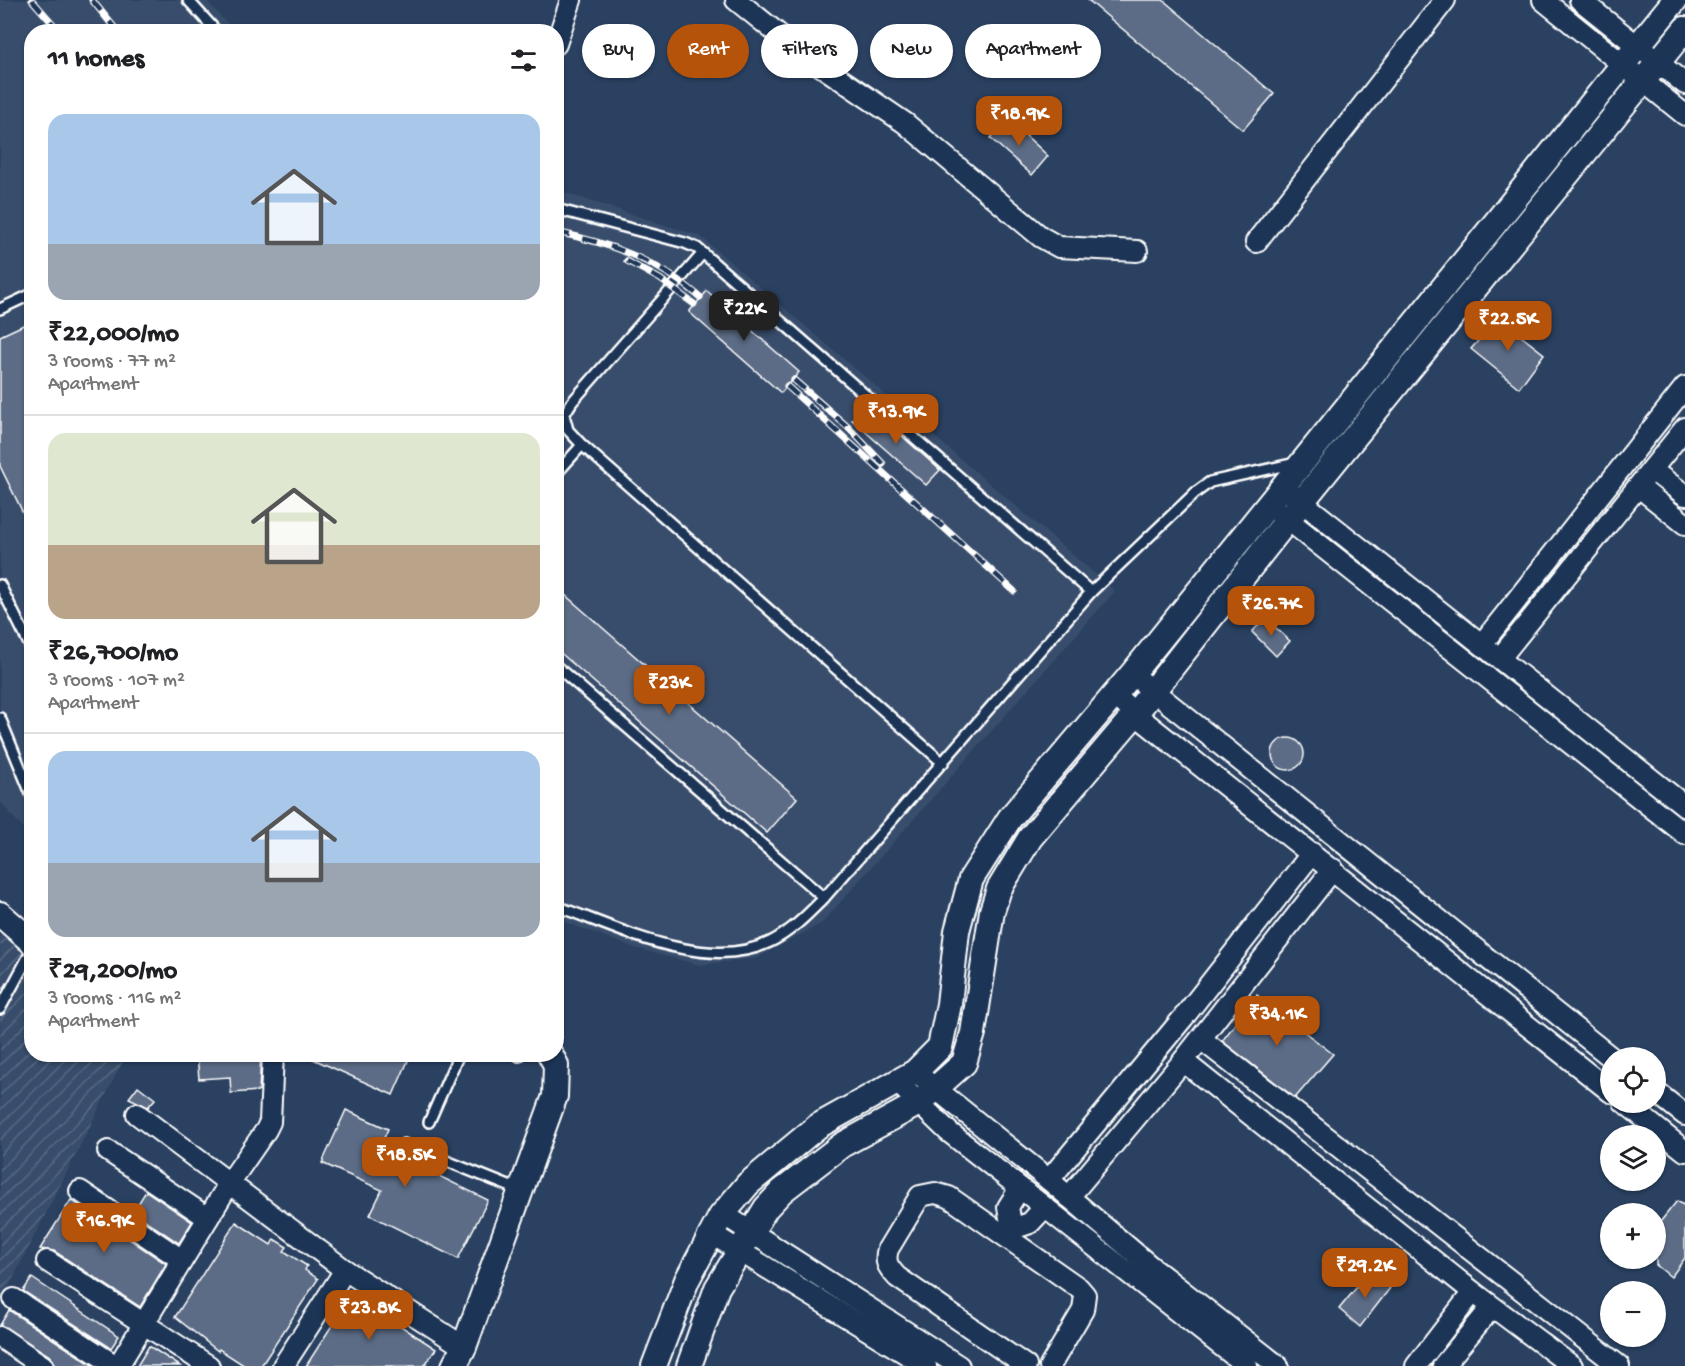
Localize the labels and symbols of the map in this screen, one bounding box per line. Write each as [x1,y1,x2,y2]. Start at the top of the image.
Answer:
pin: ₹18.9K [970,96,1068,147]
pin: ₹22K [708,291,780,342]
pin: ₹22.5K [1459,301,1557,352]
pin: ₹13.9K [847,394,945,445]
pin: ₹26.7K [1222,586,1320,637]
pin: ₹23K [633,665,705,716]
pin: ₹34.1K [1228,996,1326,1047]
pin: ₹18.5K [356,1137,454,1188]
pin: ₹16.9K [55,1203,153,1254]
pin: ₹29.2K [1316,1248,1414,1299]
pin: ₹23.8K [320,1290,418,1341]

